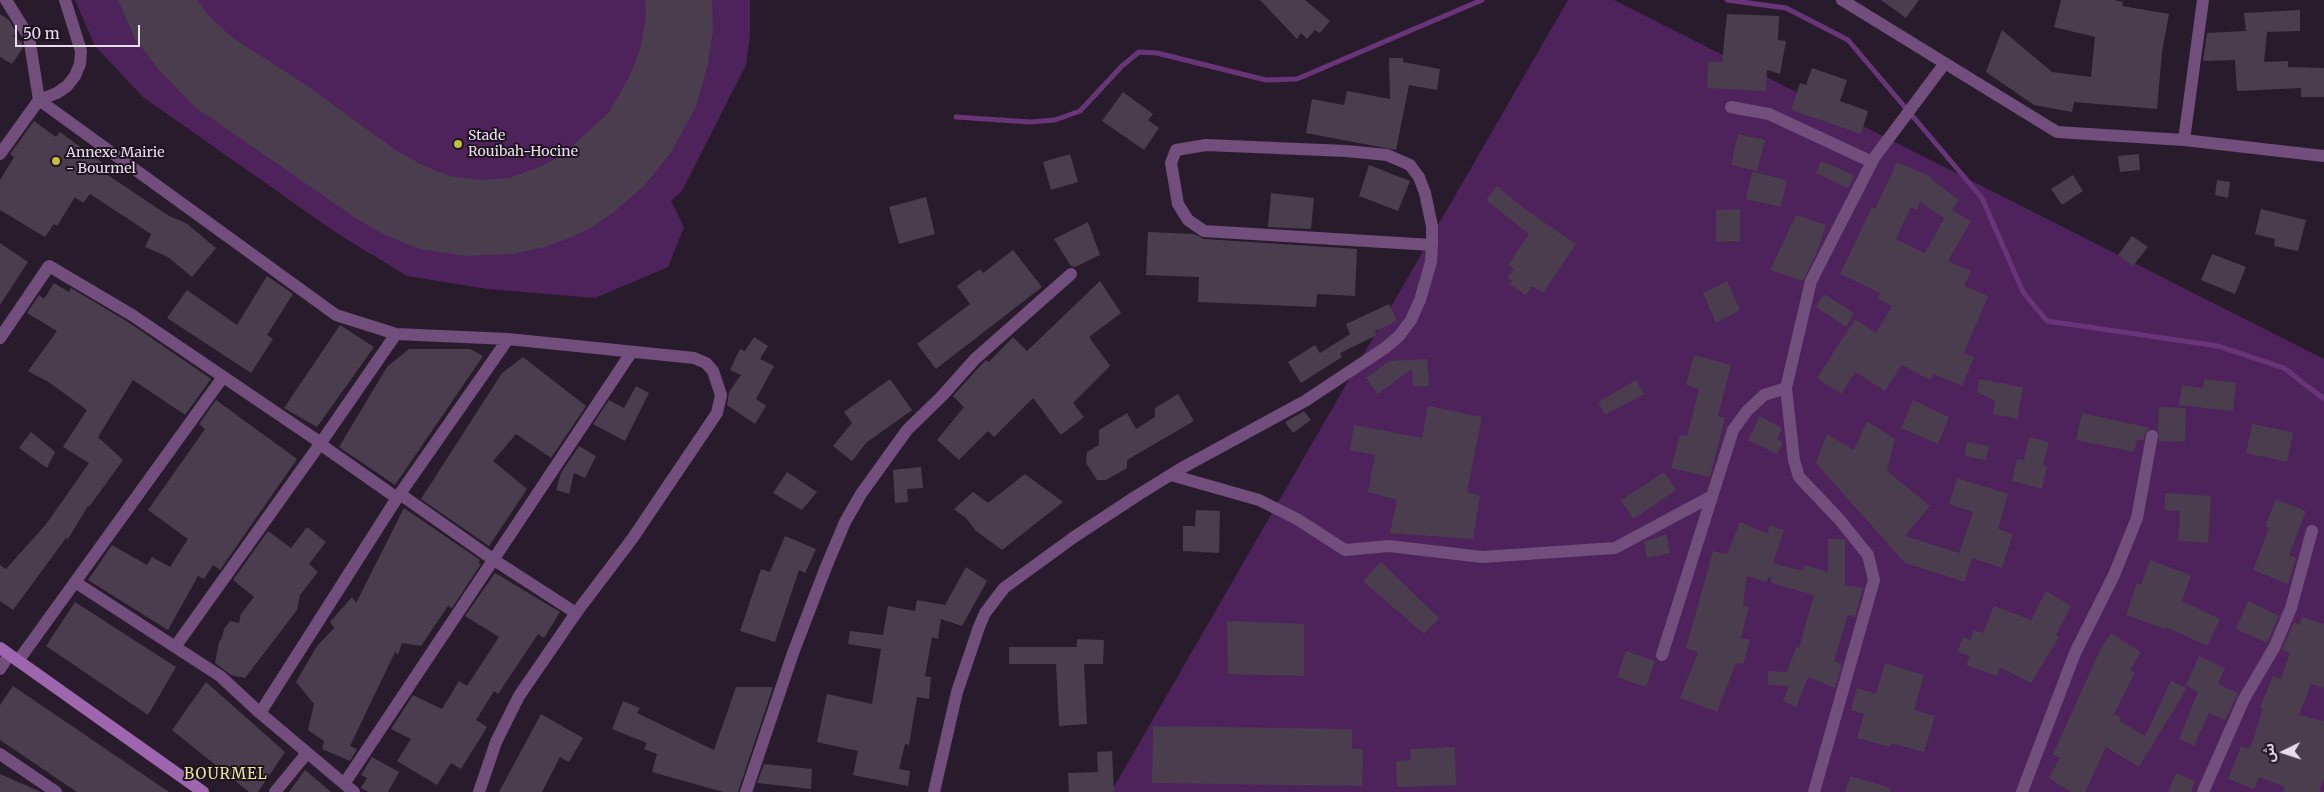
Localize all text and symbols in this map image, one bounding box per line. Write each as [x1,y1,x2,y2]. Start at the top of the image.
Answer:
scale bar [18,15,142,47]
text: 50 m [23,24,60,43]
place label: Stade Rouibah-Hocine [468,128,578,160]
marker: Stade Rouibah-Hocine [452,138,464,150]
place label: Annexe Mairie - Bourmel [66,145,165,178]
marker: Annexe Mairie - Bourmel [50,155,62,167]
north arrow [2259,727,2309,777]
text: ش [2259,743,2279,763]
district label: BOURMEL [183,766,269,784]

